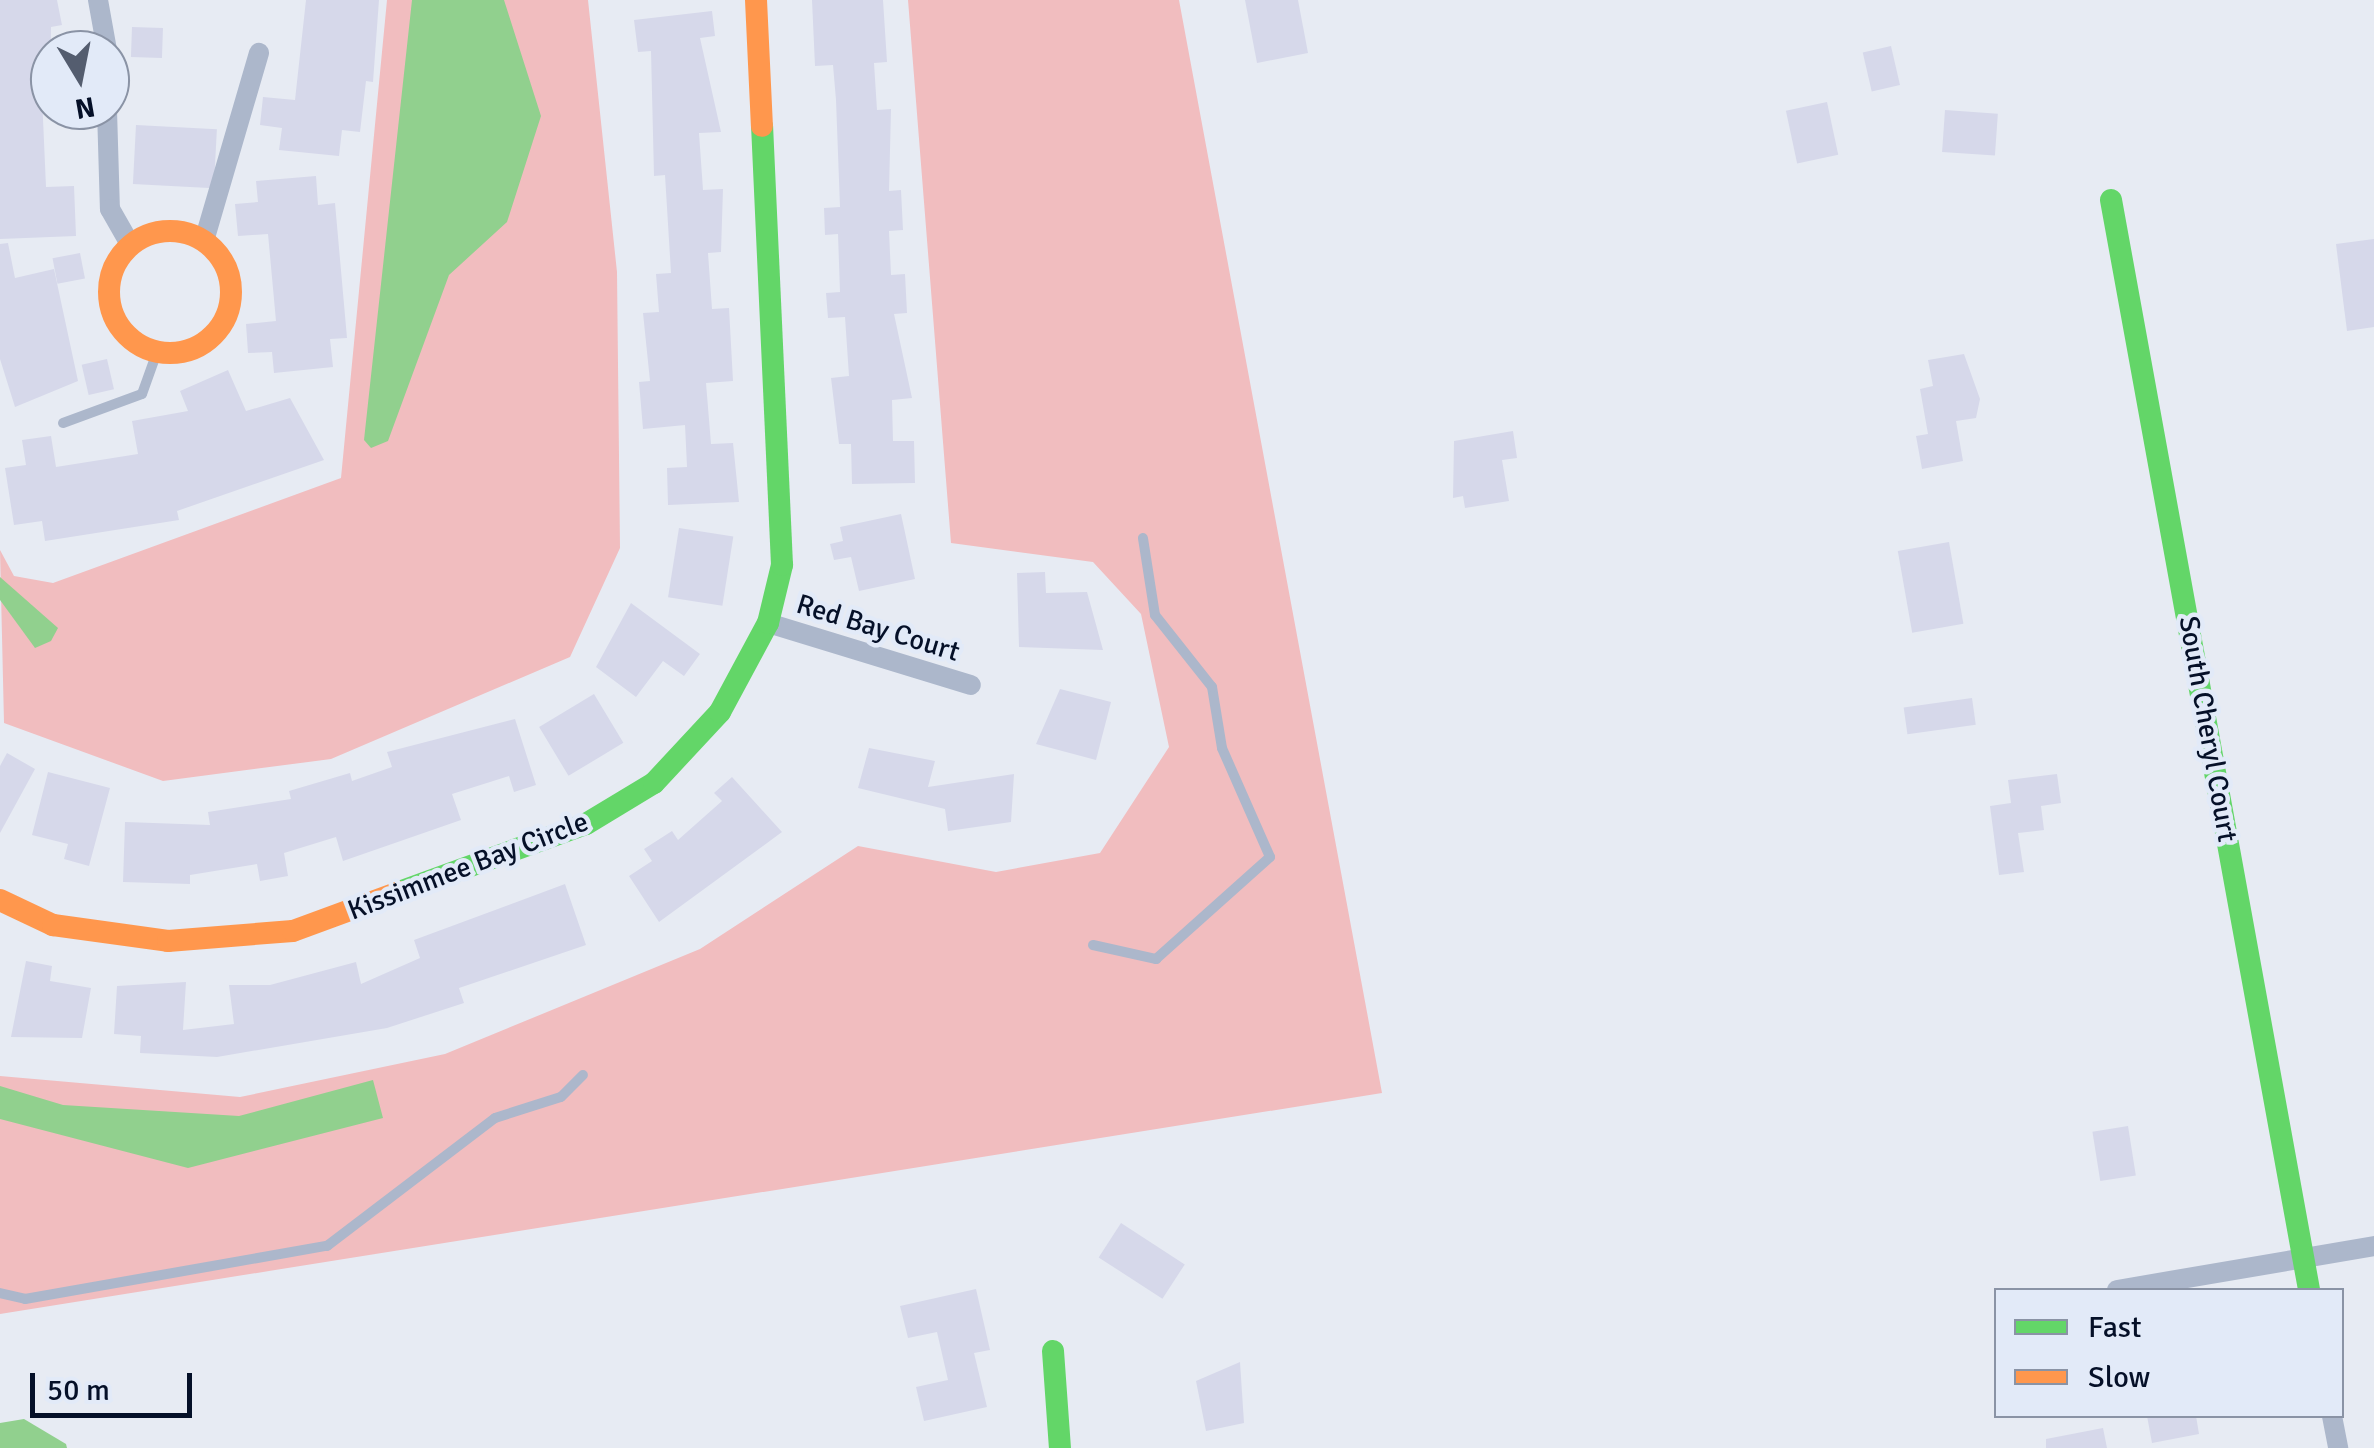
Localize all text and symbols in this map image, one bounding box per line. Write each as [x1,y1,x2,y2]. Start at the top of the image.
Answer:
north arrow [30,30,130,130]
text: N [72,89,97,126]
street label: Red Bay Court [792,587,964,669]
street label: South Cheryl Court [2172,614,2244,844]
street label: Kissimmee Bay Circle [343,805,593,927]
legend [1994,1288,2344,1418]
text: Fast [2088,1309,2141,1346]
scale bar [35,1353,198,1415]
text: Slow [2088,1359,2150,1396]
text: 50 m [47,1372,110,1409]

